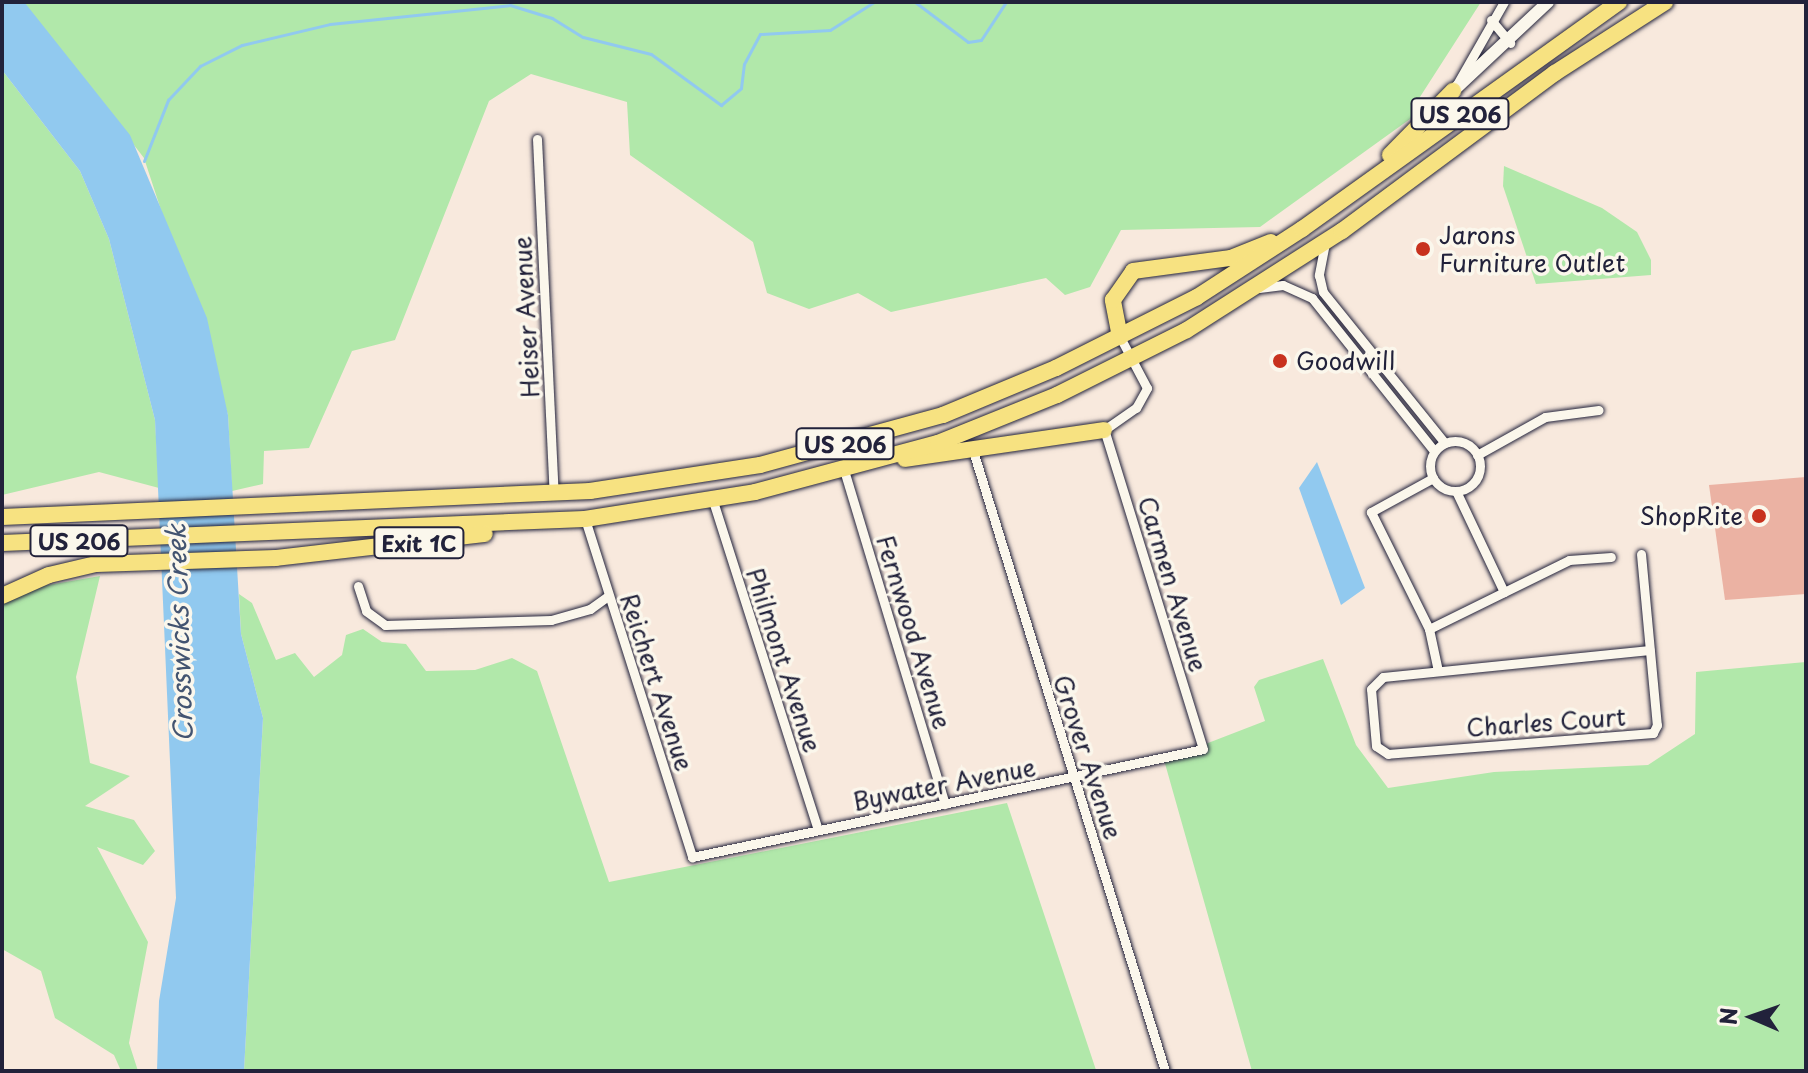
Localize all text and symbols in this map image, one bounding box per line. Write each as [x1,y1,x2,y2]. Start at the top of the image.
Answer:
road number: US 206 [1410,96,1510,132]
place label: Jarons Furniture Outlet [1439,221,1626,277]
street label: Heiser Avenue [507,235,545,399]
marker: Jarons Furniture Outlet [1414,240,1432,258]
place label: Goodwill [1296,347,1395,375]
marker: Goodwill [1271,352,1289,370]
road number: US 206 [795,426,895,462]
street label: Carmen Avenue [1132,492,1214,676]
place label: ShopRite [1639,502,1743,530]
marker: ShopRite [1750,507,1768,525]
water label: Crosswicks Creek [160,522,198,744]
road number: US 206 [29,523,129,559]
road number: Exit 1C [371,525,467,561]
street label: Fernwood Avenue [871,531,957,733]
street label: Philmont Avenue [741,565,827,755]
street label: Reichert Avenue [615,590,699,774]
street label: Grover Avenue [1048,671,1128,843]
street label: Charles Court [1464,702,1628,742]
street label: Bywater Avenue [850,752,1038,816]
north arrow [1712,977,1792,1057]
text: N [1711,1007,1744,1025]

